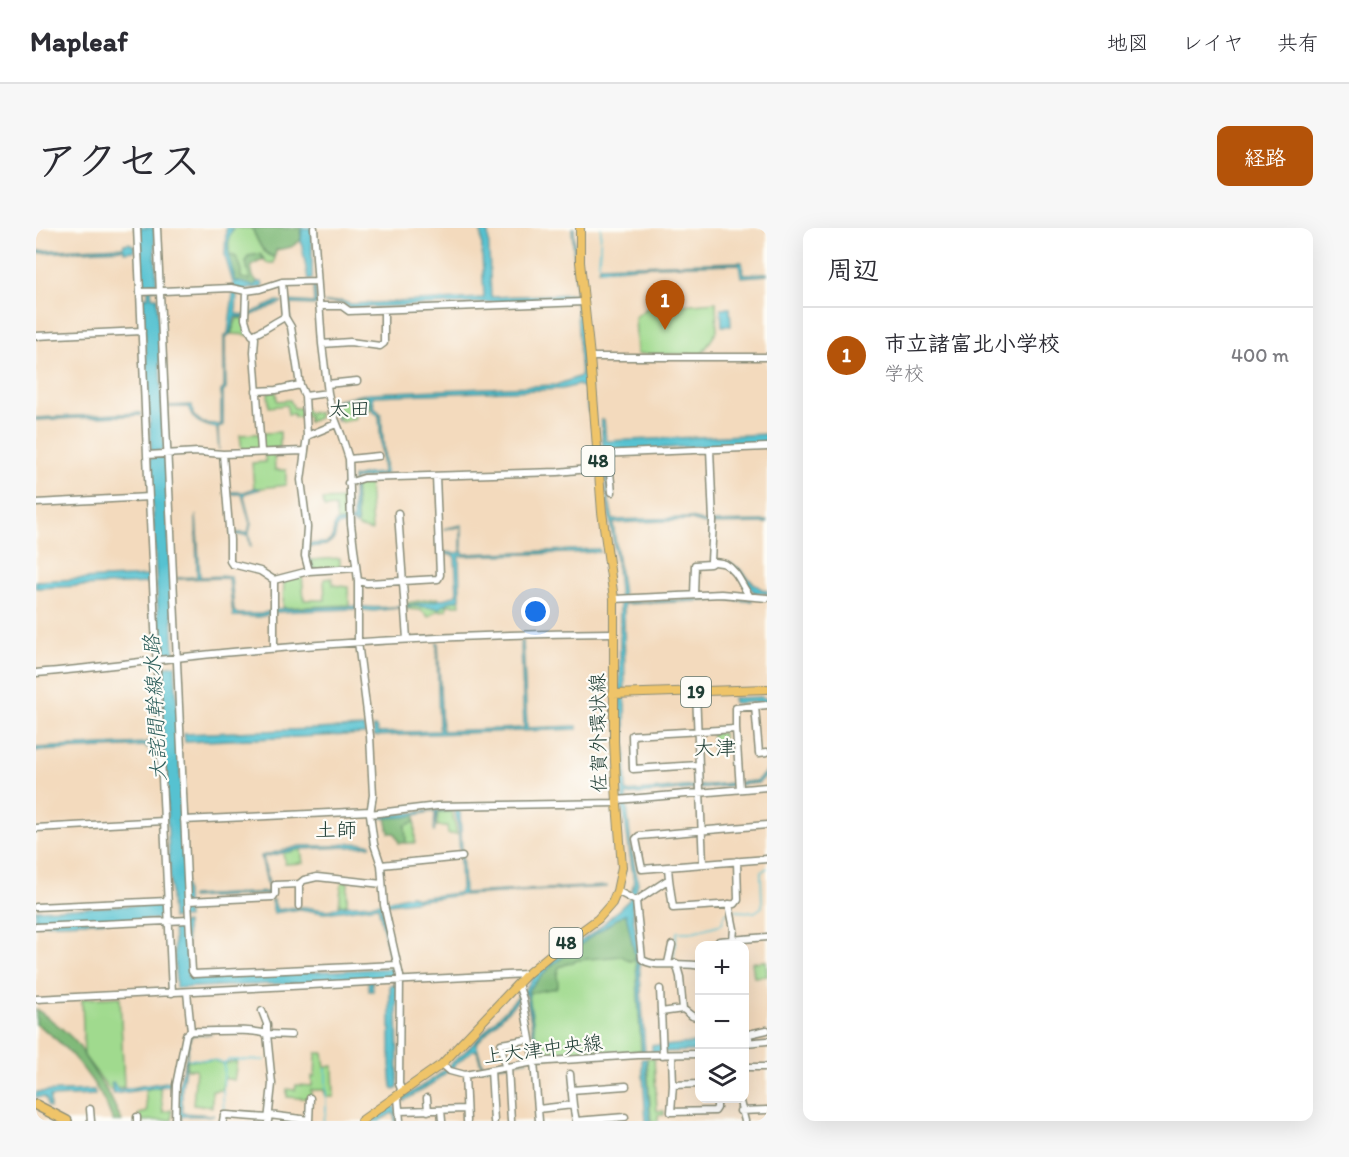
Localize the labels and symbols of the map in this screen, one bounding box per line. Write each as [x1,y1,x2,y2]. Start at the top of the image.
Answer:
pin: 1 [646,280,684,330]
district label: 太田 [328,396,370,421]
road number: 48 [582,446,614,476]
your location [521,597,550,626]
water label: 大詫間幹線水路 [138,633,171,782]
street label: 佐賀外環状線 [585,673,611,793]
road number: 19 [681,677,711,707]
district label: 大津 [694,735,736,760]
district label: 土師 [315,817,357,842]
road number: 48 [550,928,582,958]
street label: 上大津中央線 [482,1030,604,1068]

